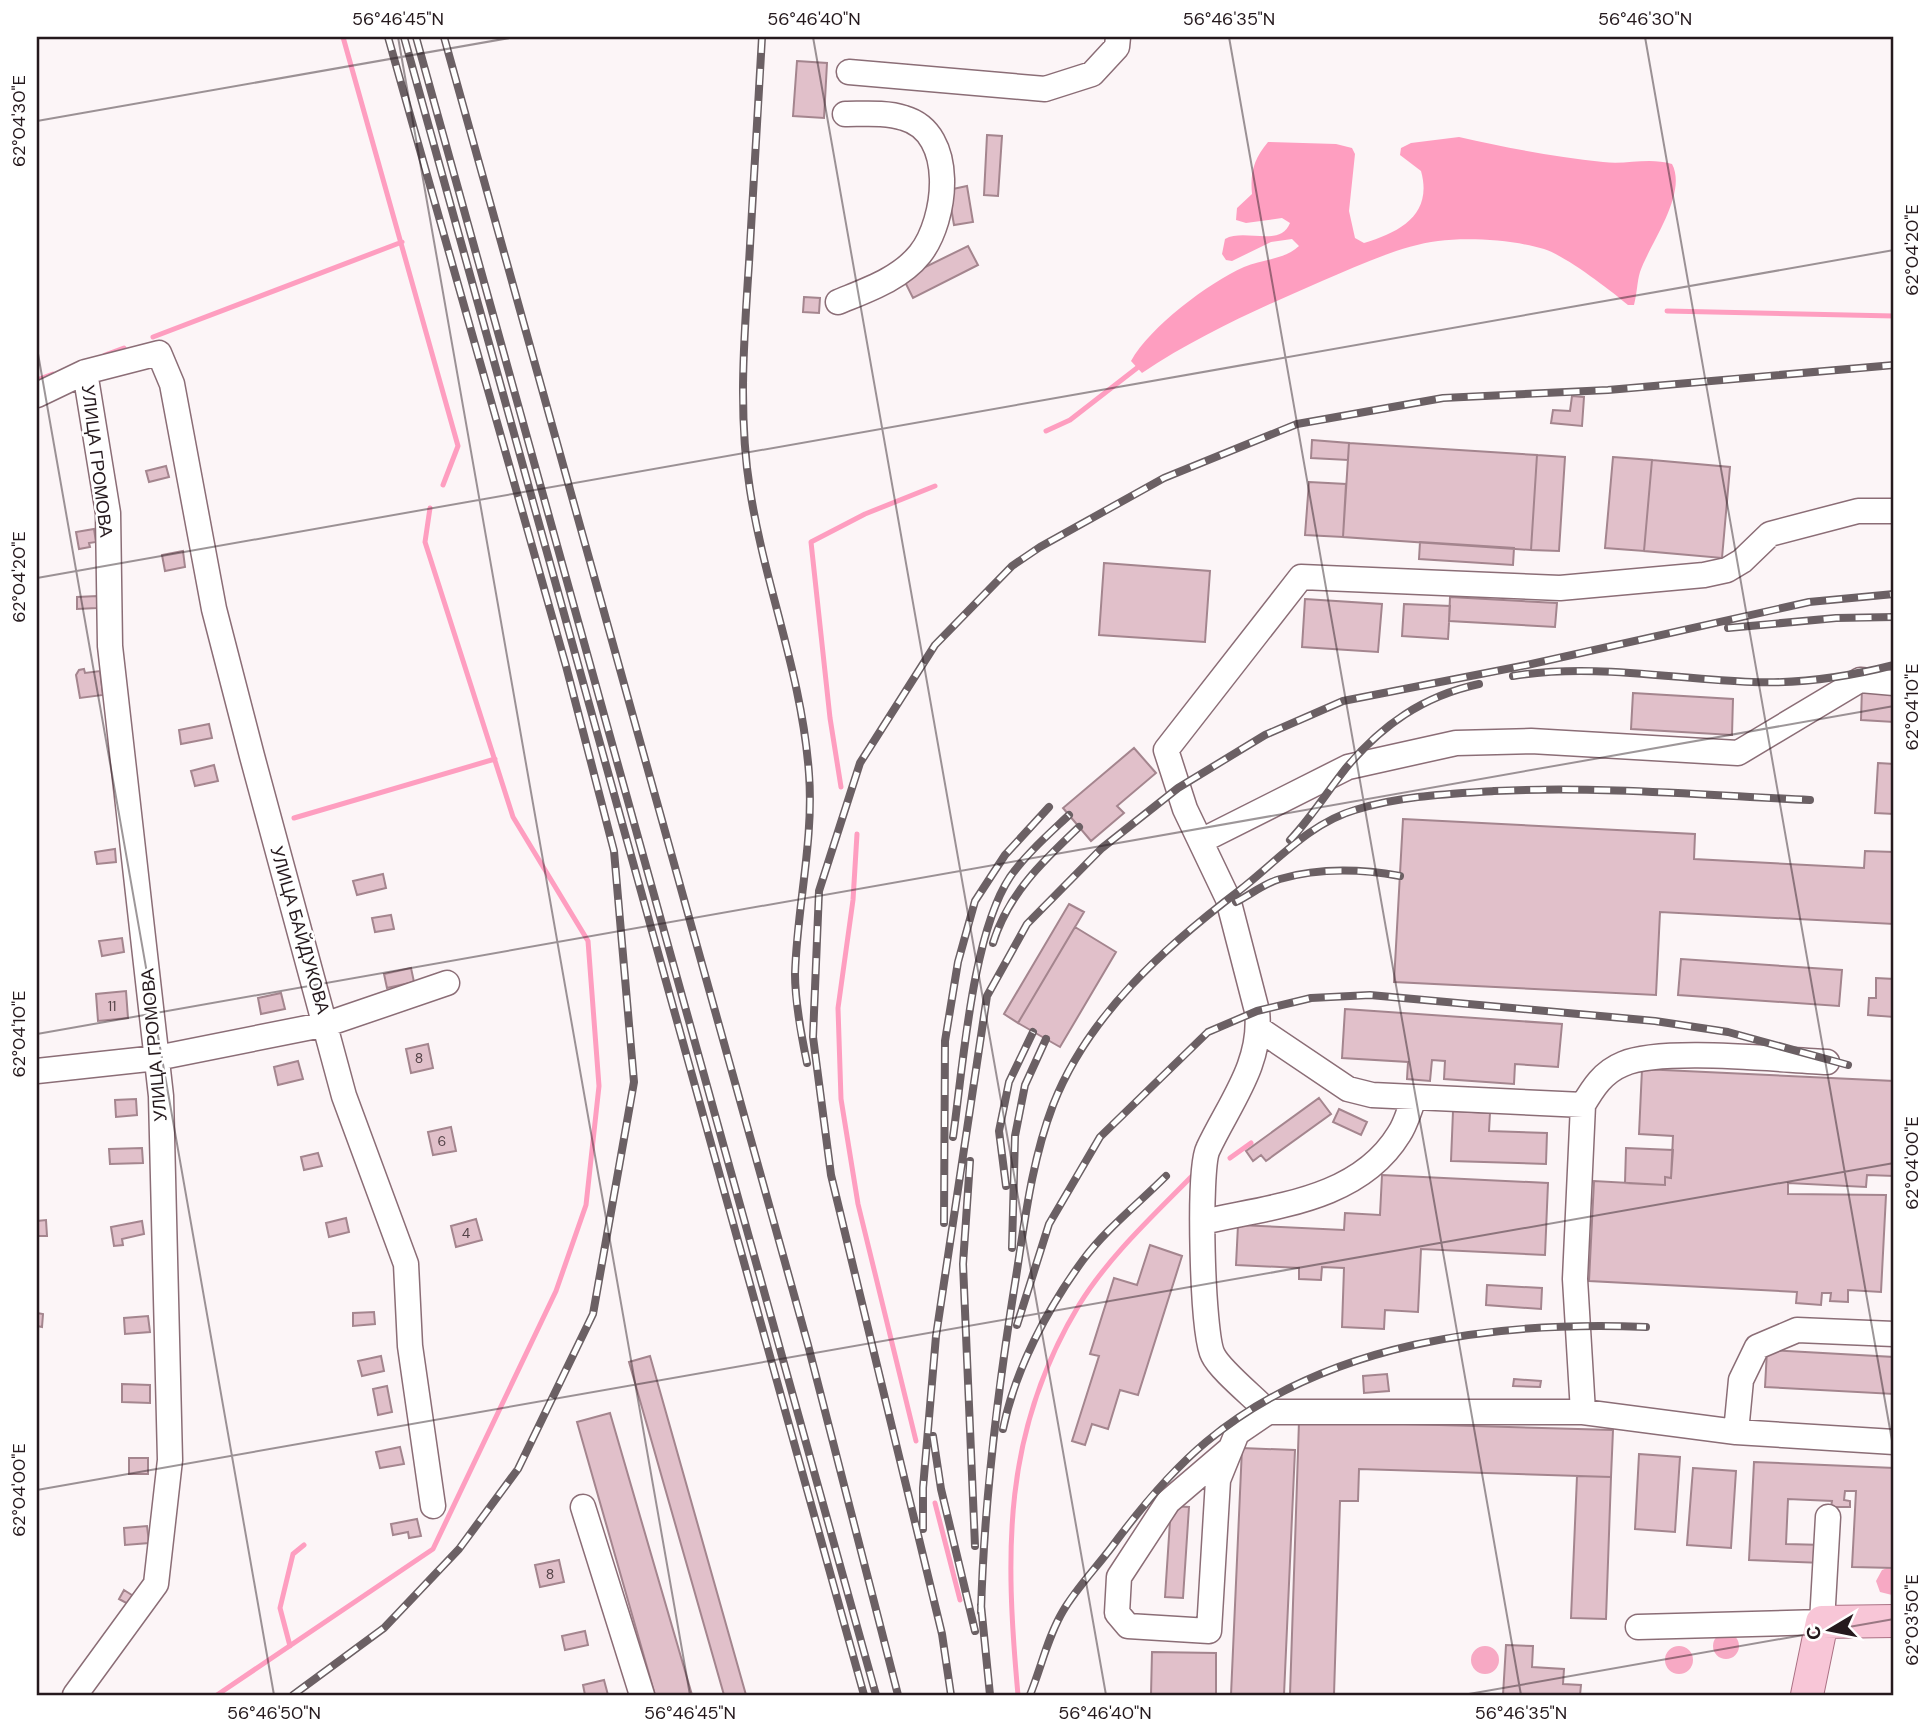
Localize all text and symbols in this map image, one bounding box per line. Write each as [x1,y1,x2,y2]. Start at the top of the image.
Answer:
text: 56°46'45"N [352,7,444,31]
text: 56°46'40"N [767,7,861,31]
text: 56°46'35"N [1183,7,1275,31]
text: 56°46'30"N [1598,7,1692,31]
text: 62°04'30"E [7,75,31,167]
text: 62°04'20"E [1900,204,1924,296]
street label: УЛИЦА ГРОМОВА [76,383,118,539]
text: 62°04'20"E [7,531,31,623]
text: 62°04'10"E [1900,664,1924,750]
street label: УЛИЦА БАЙДУКОВА [265,843,335,1017]
street label: УЛИЦА ГРОМОВА [135,968,173,1122]
text: 62°04'10"E [7,991,31,1077]
house number: 11 [108,997,116,1015]
house number: 8 [415,1049,423,1067]
text: 62°04'00"E [1900,1116,1924,1210]
house number: 6 [438,1132,446,1150]
house number: 4 [462,1224,471,1242]
text: 62°04'00"E [7,1443,31,1537]
house number: 8 [546,1565,554,1583]
text: 62°03'50"E [1900,1574,1924,1666]
north arrow [1794,1596,1864,1666]
text: С [1800,1624,1827,1642]
text: 56°46'50"N [227,1701,321,1725]
text: 56°46'45"N [644,1701,736,1725]
text: 56°46'40"N [1058,1701,1152,1725]
text: 56°46'35"N [1475,1701,1567,1725]

